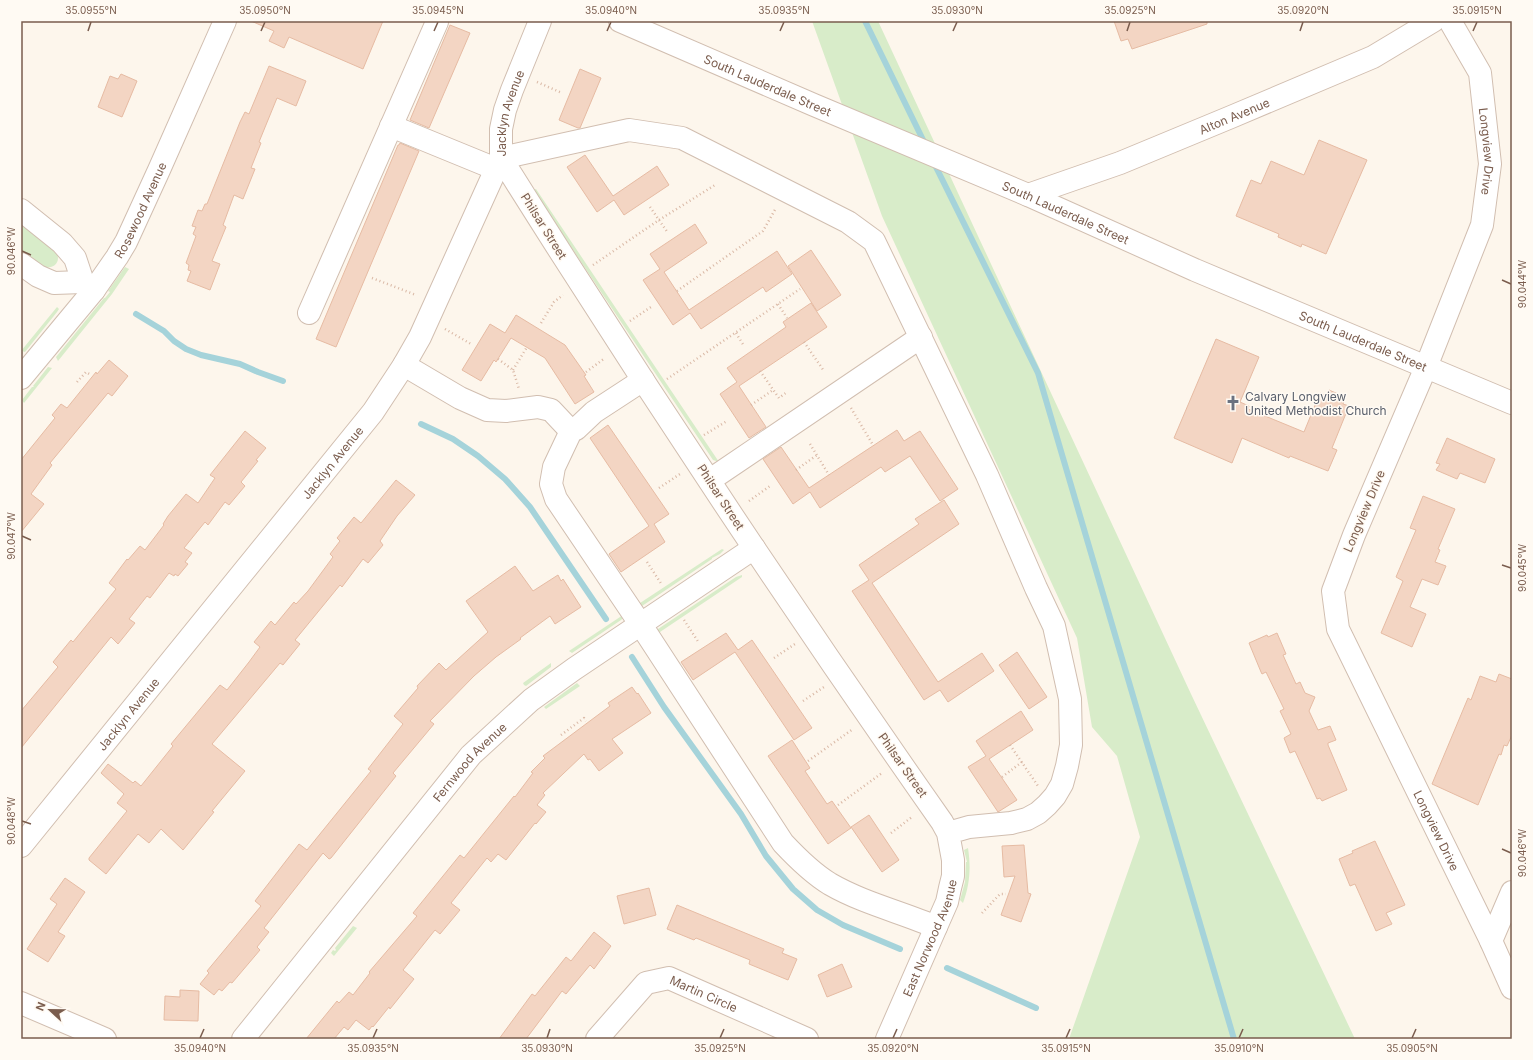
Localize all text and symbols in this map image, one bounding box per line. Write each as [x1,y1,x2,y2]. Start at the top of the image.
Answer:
text: 35.0955°N [65,4,117,16]
text: 35.0950°N [239,4,291,16]
text: 35.0945°N [412,4,464,16]
text: 35.0940°N [585,4,637,16]
text: 35.0935°N [758,4,810,16]
text: 35.0930°N [931,4,983,16]
text: 35.0925°N [1104,4,1156,16]
text: 35.0920°N [1277,4,1329,16]
text: 35.0915°N [1452,4,1502,16]
street label: South Lauderdale Street [702,51,834,119]
street label: Jacklyn Avenue [494,67,527,157]
street label: Alton Avenue [1197,94,1272,137]
street label: Longview Drive [1476,107,1498,196]
street label: Rosewood Avenue [111,160,169,261]
street label: South Lauderdale Street [1000,178,1131,247]
street label: Philsar Street [518,190,570,262]
text: 90.046°W [5,227,17,275]
text: 90.044°W [1516,260,1528,308]
street label: South Lauderdale Street [1297,307,1429,374]
place label: Calvary Longview United Methodist Church [1245,389,1387,418]
church icon: Calvary Longview United Methodist Church [1224,394,1242,412]
street label: Jacklyn Avenue [298,423,366,502]
street label: Philsar Street [694,461,748,533]
street label: Longview Drive [1340,468,1388,554]
text: 90.047°W [5,512,17,560]
text: 90.045°W [1516,544,1528,592]
street label: Jacklyn Avenue [94,675,162,753]
street label: Fernwood Avenue [429,719,509,804]
street label: Philsar Street [875,730,931,800]
street label: Longview Drive [1411,788,1463,873]
text: 90.048°W [5,797,17,845]
text: 90.046°W [1516,829,1528,877]
street label: East Norwood Avenue [899,878,959,999]
street label: Martin Circle [668,972,740,1015]
north arrow [30,990,70,1030]
text: N [33,1000,49,1013]
text: 35.0940°N [174,1042,226,1054]
text: 35.0935°N [347,1042,399,1054]
text: 35.0930°N [521,1042,573,1054]
text: 35.0925°N [694,1042,746,1054]
text: 35.0920°N [867,1042,919,1054]
text: 35.0915°N [1041,1042,1091,1054]
text: 35.0910°N [1214,1042,1264,1054]
text: 35.0905°N [1386,1042,1438,1054]

